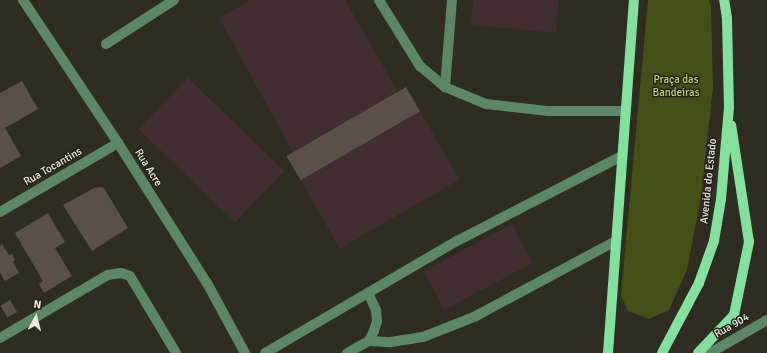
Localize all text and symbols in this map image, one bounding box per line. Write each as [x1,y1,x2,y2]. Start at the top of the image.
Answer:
park label: Praça das Bandeiras [653,74,699,100]
street label: Avenida do Estado [698,138,720,224]
street label: Rua Tocantins [22,145,84,189]
street label: Rua Acre [131,147,165,189]
north arrow [16,297,56,337]
text: N [33,298,42,312]
street label: Rua 904 [712,311,752,341]

